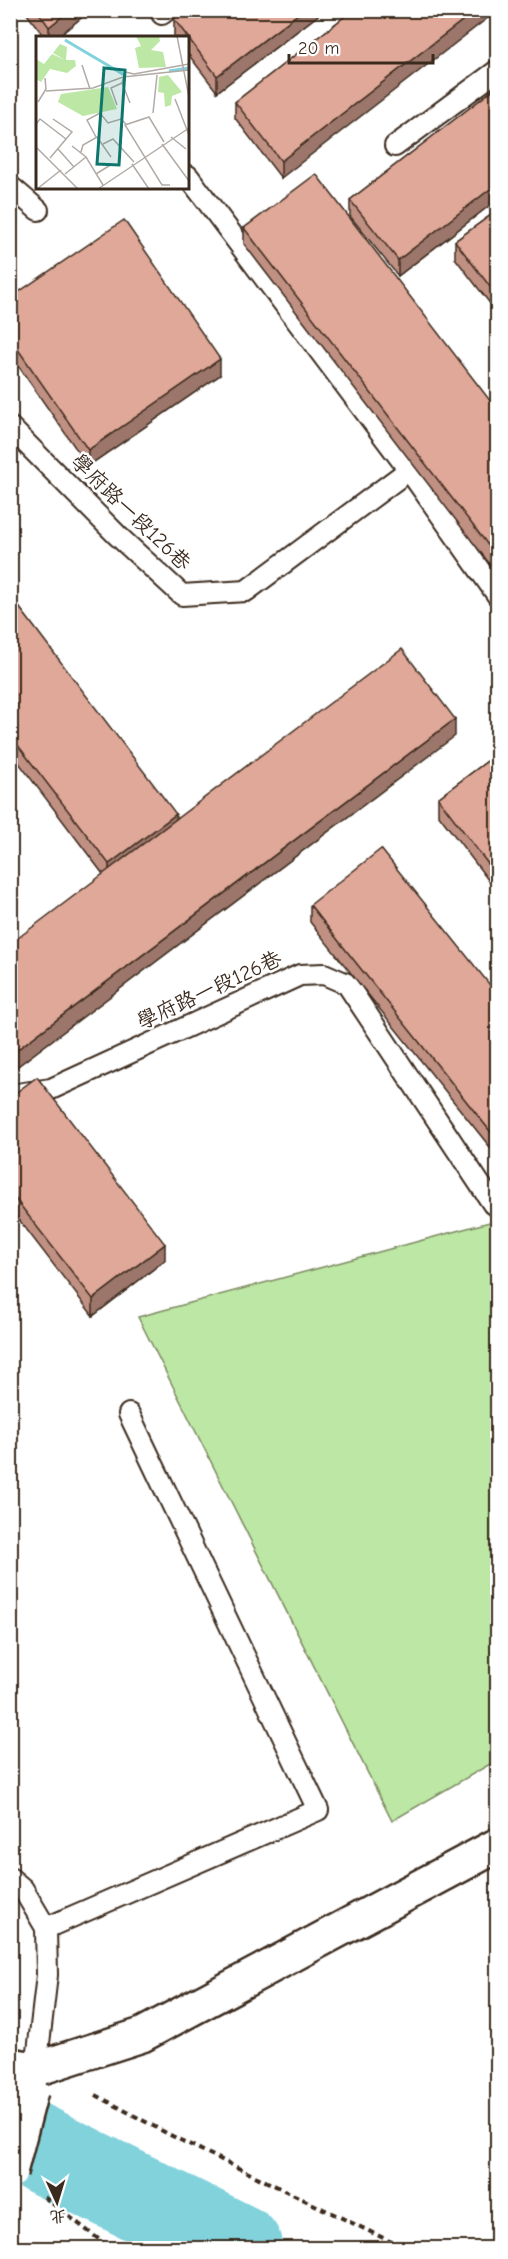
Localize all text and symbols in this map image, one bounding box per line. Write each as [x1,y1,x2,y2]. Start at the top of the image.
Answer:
scale bar [289,27,433,65]
inset map [36,36,189,189]
text: 20 m [298,38,339,59]
street label: 學府路一段126巷 [66,449,196,575]
street label: 學府路一段126巷 [133,946,285,1034]
north arrow [27,2172,87,2232]
text: 北 [49,2206,67,2226]

